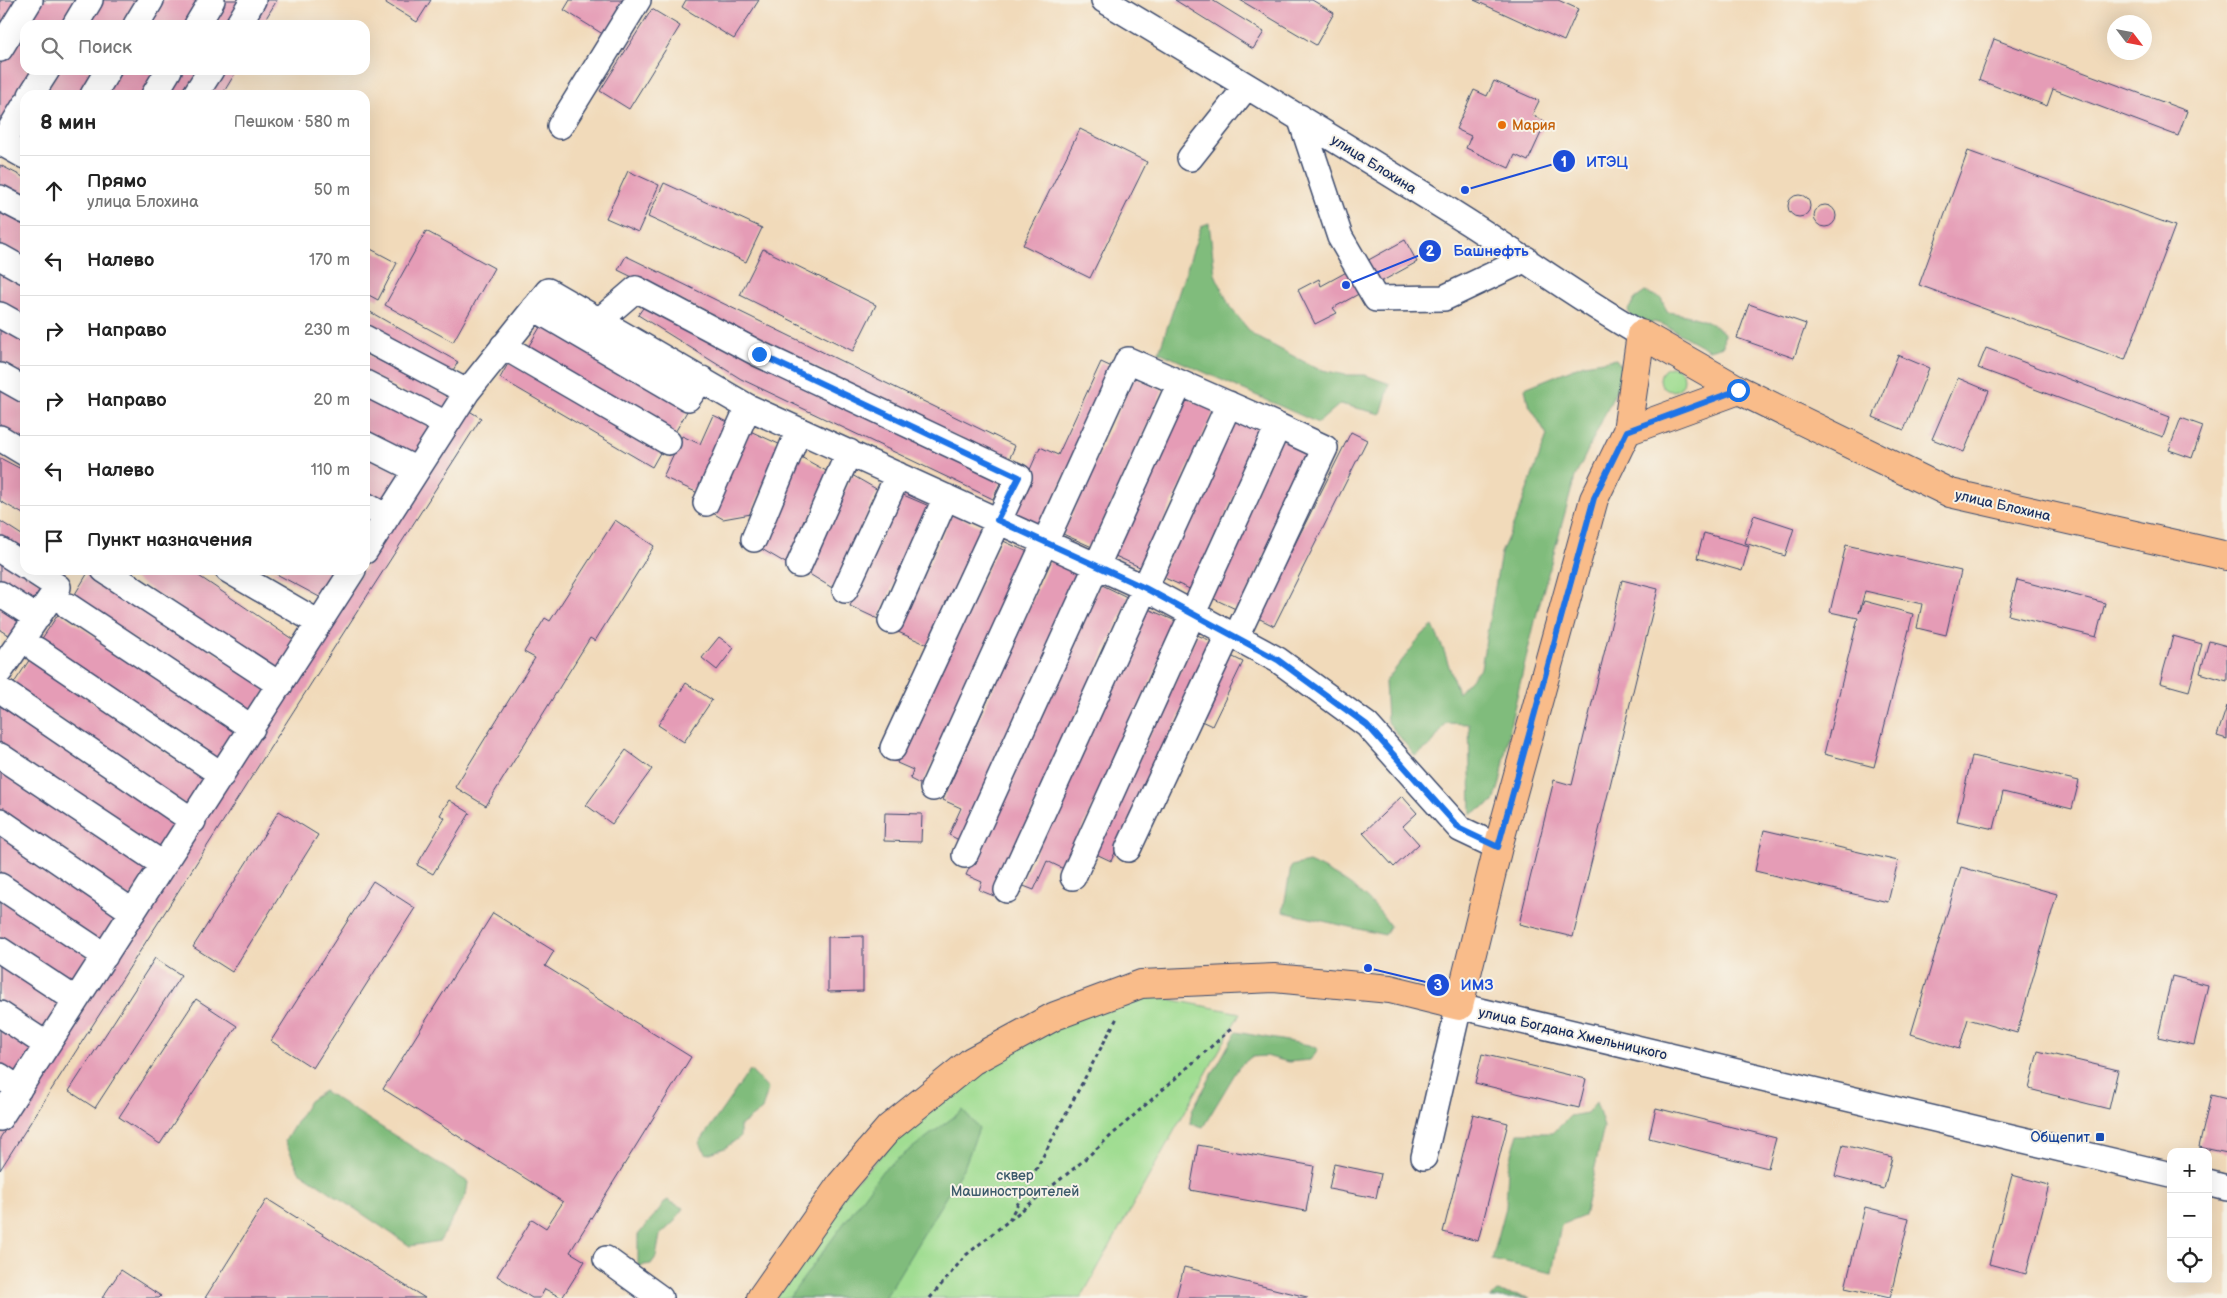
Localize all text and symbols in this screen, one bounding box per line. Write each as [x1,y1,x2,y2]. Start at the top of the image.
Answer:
north arrow [2107,15,2152,60]
search box [20,20,370,75]
icon: search [38,34,66,62]
text: Поиск [78,36,132,59]
text: 8 мин [40,110,96,135]
text: Пешком · 580 m [234,113,350,132]
place label: Мария [1512,117,1556,134]
marker: Мария [1496,119,1508,131]
street label: улица Блохина [1328,131,1420,198]
callout: ИТЭЦ [1551,146,1638,176]
text: 1 [1561,153,1567,172]
text: ИТЭЦ [1586,153,1628,172]
text: Прямо [87,170,147,193]
icon: ahead [40,177,68,205]
text: 50 m [314,181,350,200]
text: улица Блохина [87,193,199,212]
callout: Башнефть [1418,236,1538,266]
text: 2 [1426,242,1435,261]
text: Башнефть [1453,242,1529,261]
icon: left [40,247,68,275]
text: Налево [87,249,154,272]
text: 170 m [309,251,350,270]
icon: right [40,317,68,345]
text: Направо [87,319,167,342]
text: 230 m [304,321,350,340]
route end [748,343,771,366]
route start [1727,379,1750,402]
icon: right [40,387,68,415]
text: Направо [87,389,167,412]
text: 20 m [314,391,350,410]
icon: left [40,457,68,485]
text: Налево [87,459,154,482]
text: 110 m [311,461,350,480]
street label: улица Блохина [1953,486,2053,525]
icon: arrive [40,527,68,555]
text: Пункт назначения [87,529,252,552]
callout: ИМЗ [1426,970,1504,1000]
text: 3 [1434,976,1443,995]
text: ИМЗ [1460,976,1494,995]
street label: улица Богдана Хмельницкого [1477,1003,1669,1063]
place label: Общепит [2031,1129,2090,1146]
marker: Общепит [2094,1131,2106,1143]
map controls [2167,1148,2212,1283]
button: + [2167,1148,2212,1193]
park label: сквер Машиностроителей [951,1167,1079,1200]
button: − [2167,1193,2212,1238]
button: locate [2167,1238,2212,1283]

